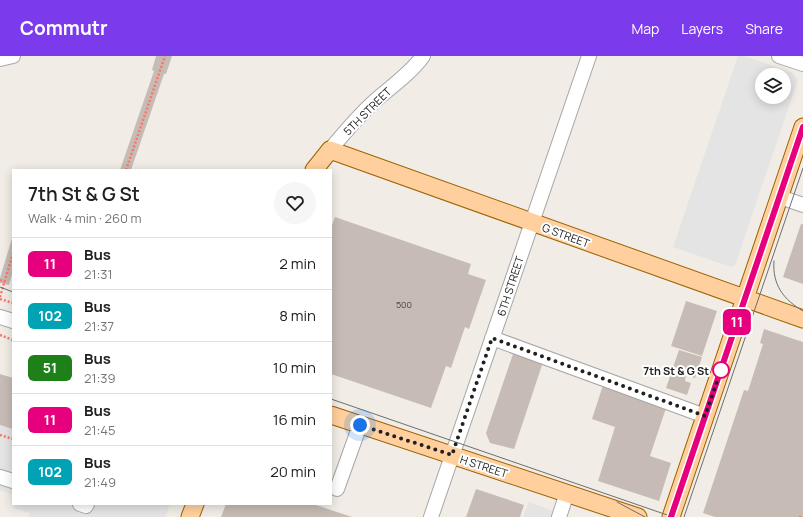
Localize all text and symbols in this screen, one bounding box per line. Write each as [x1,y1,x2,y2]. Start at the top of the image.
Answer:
text: Commutr [20,15,108,41]
text: Map [631,19,659,38]
text: Layers [681,19,723,38]
text: Share [745,19,783,38]
map controls [755,68,791,104]
button: layers [755,68,791,104]
street label: 5TH STREET [340,83,395,138]
text: 7th St & G St [28,181,140,207]
button: heart [274,182,316,224]
text: Walk · 4 min · 260 m [28,209,142,227]
street label: G STREET [540,220,592,251]
text: Bus [84,244,111,265]
text: 2 min [279,253,316,274]
text: 11 [44,254,56,273]
street label: 6TH STREET [493,254,527,318]
text: 21:31 [84,265,113,283]
text: Bus [84,296,111,317]
house number: 500 [396,298,412,311]
text: 8 min [279,305,316,326]
text: 102 [38,306,62,325]
line badge: 11 [719,309,755,335]
text: 11 [731,312,743,331]
text: 21:37 [84,317,114,335]
text: Bus [84,348,111,369]
text: 10 min [273,357,316,378]
text: 51 [43,358,57,377]
marker: 7th St & G St [712,361,730,379]
place label: 7th St & G St [643,363,709,378]
text: 21:39 [84,369,116,387]
text: Bus [84,400,111,421]
text: 16 min [273,409,316,430]
text: 11 [44,410,56,429]
your location [350,415,370,435]
text: 21:45 [84,421,116,439]
street label: H STREET [458,451,510,481]
text: Bus [84,452,111,473]
text: 20 min [270,461,316,482]
text: 102 [38,462,62,481]
text: 21:49 [84,473,116,491]

